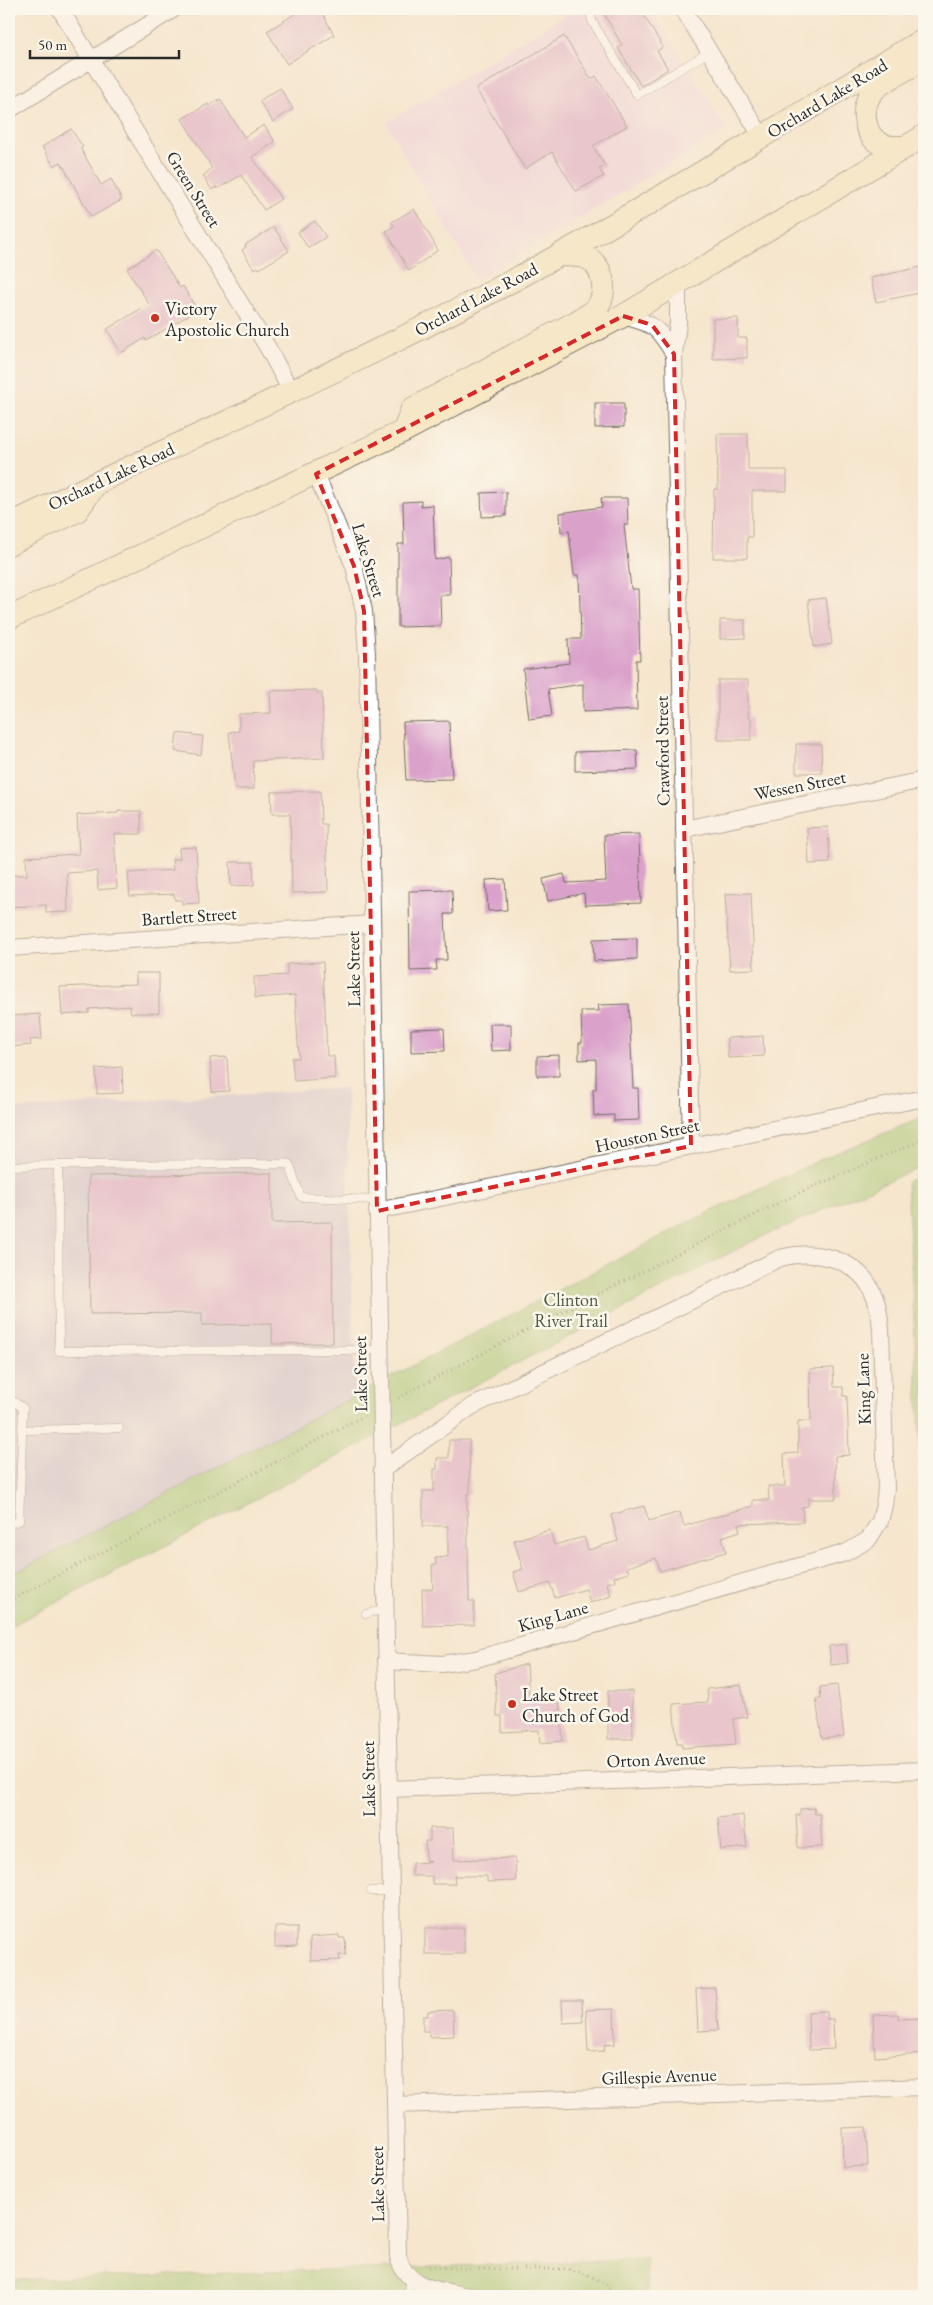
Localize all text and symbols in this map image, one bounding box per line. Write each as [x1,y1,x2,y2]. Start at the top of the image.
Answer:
scale bar [30,28,179,60]
text: 50 m [38,35,67,54]
street label: Orchard Lake Road [762,52,892,143]
street label: Green Street [162,147,227,232]
street label: Orchard Lake Road [410,256,543,341]
place label: Victory Apostolic Church [164,297,290,341]
marker: Victory Apostolic Church [149,312,161,324]
street label: Orchard Lake Road [44,436,179,515]
street label: Lake Street [347,520,391,600]
street label: Crawford Street [650,695,674,806]
street label: Wessen Street [752,765,848,805]
street label: Bartlett Street [141,901,238,931]
street label: Lake Street [341,930,365,1007]
street label: Houston Street [593,1113,702,1157]
park label: Clinton River Trail [534,1288,608,1332]
street label: Lake Street [348,1335,372,1412]
street label: King Lane [850,1353,876,1425]
street label: King Lane [515,1595,591,1637]
place label: Lake Street Church of God [522,1683,630,1727]
marker: Lake Street Church of God [506,1698,518,1710]
street label: Lake Street [356,1740,380,1817]
street label: Orton Avenue [606,1746,706,1772]
street label: Gillespie Avenue [601,2062,717,2090]
street label: Lake Street [365,2145,389,2222]

